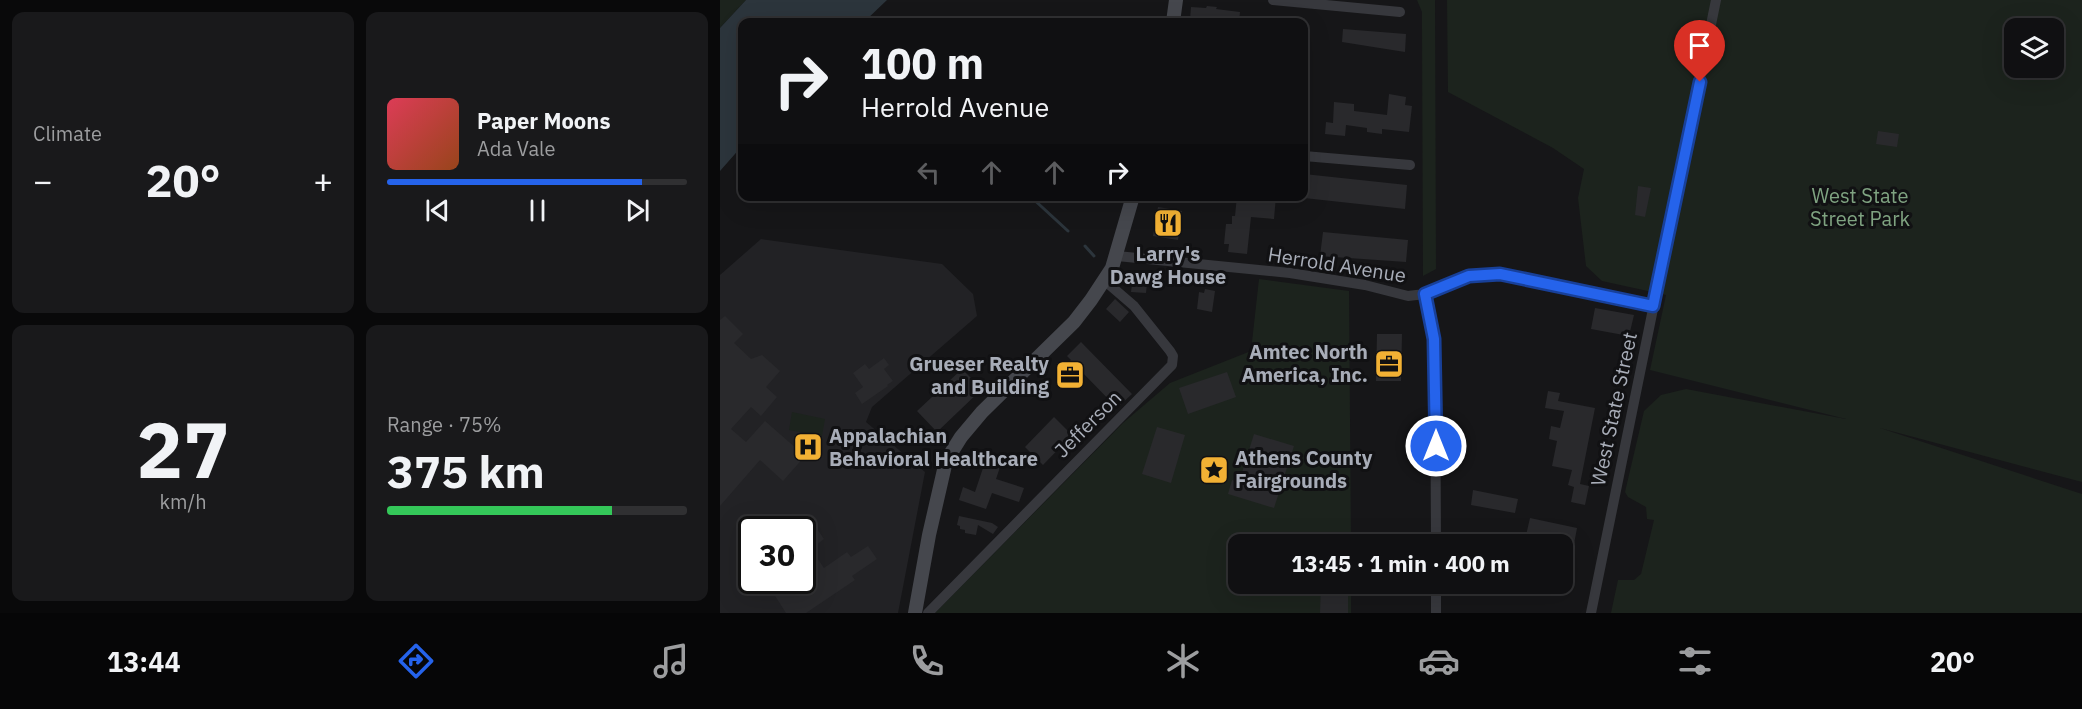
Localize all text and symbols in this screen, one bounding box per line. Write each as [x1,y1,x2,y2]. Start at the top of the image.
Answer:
map controls [2004,18,2064,78]
button: layers [2004,18,2064,78]
pin [1674,20,1725,82]
icon: arrive [1683,29,1716,62]
text: 100 m [861,36,984,91]
icon: right [762,42,840,120]
text: Herrold Avenue [861,89,1049,124]
text: Paper Moons [477,106,610,135]
text: Climate [33,120,102,147]
text: Ada Vale [477,135,556,162]
text: 20° [145,151,221,209]
icon: left [912,156,945,189]
icon: ahead [975,156,1008,189]
icon: ahead [1038,156,1071,189]
icon: right [1101,156,1134,189]
text: − [33,159,53,202]
text: + [313,159,333,202]
park label: West State Street Park [1810,182,1910,232]
icon: previous [421,194,454,227]
icon: pause [521,194,554,227]
icon: next [621,194,654,227]
restaurant icon: Larry's Dawg House [1152,207,1184,239]
place label: Larry's Dawg House [1110,240,1226,290]
street label: Herrold Avenue [1266,240,1408,289]
street label: West State Street [1584,329,1643,488]
place label: Amtec North America, Inc. [1241,338,1368,388]
office icon: Amtec North America, Inc. [1373,348,1405,380]
place label: Grueser Realty and Building [909,350,1050,400]
office icon: Grueser Realty and Building [1054,359,1086,391]
street label: Jefferson [1048,384,1127,463]
text: 27 [136,398,230,499]
text: Range · 75% [387,411,502,438]
position arrow [1404,414,1468,478]
place label: Appalachian Behavioral Healthcare [829,422,1038,472]
hospital icon: Appalachian Behavioral Healthcare [792,431,824,463]
text: 375 km [387,442,545,500]
place label: Athens County Fairgrounds [1235,444,1373,494]
place icon: Athens County Fairgrounds [1198,454,1230,486]
text: km/h [159,488,207,515]
speed limit sign: 30 [738,516,816,594]
text: 13:45 · 1 min · 400 m [1291,549,1510,578]
icon: directions [395,640,437,682]
icon: music [650,640,692,682]
icon: phone [906,640,948,682]
icon: climate [1162,640,1204,682]
icon: car [1418,640,1460,682]
icon: filters [1674,640,1716,682]
text: 13:44 [107,644,181,679]
text: 20° [1930,644,1975,679]

